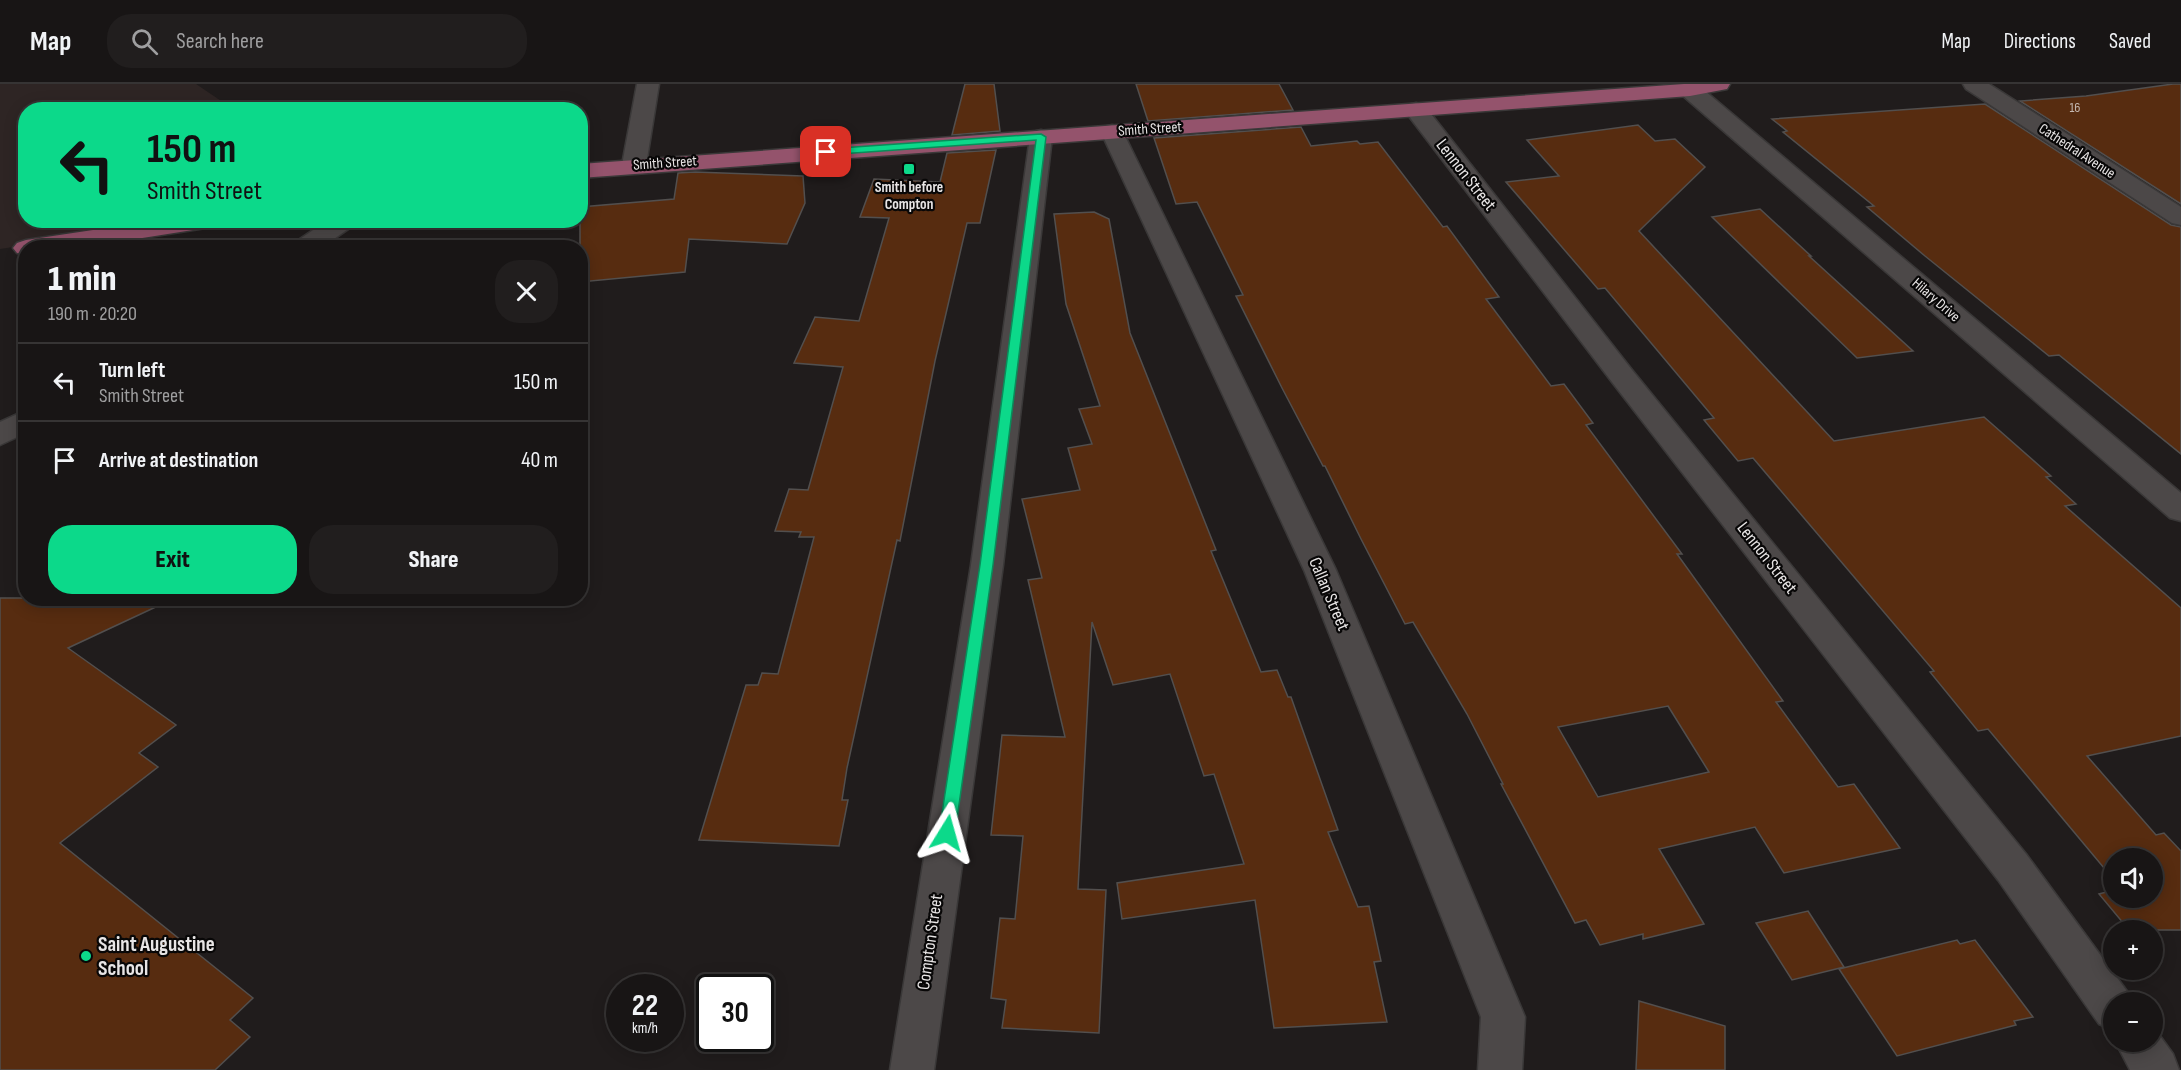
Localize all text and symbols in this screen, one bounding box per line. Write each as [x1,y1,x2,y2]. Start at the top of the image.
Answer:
search box [107,14,527,68]
text: Map [30,25,71,58]
icon: search [128,25,161,58]
text: Search here [176,28,264,55]
text: Map [1941,29,1971,54]
text: Directions [2004,29,2076,54]
text: Saved [2109,29,2151,54]
house number: 16 [2069,99,2081,116]
street label: Smith Street [1117,117,1183,141]
street label: Cathedral Avenue [2035,119,2119,183]
text: 150 m [147,124,236,175]
icon: left [48,126,126,204]
pin [800,126,851,177]
icon: arrive [809,135,842,168]
street label: Lennon Street [1432,135,1501,215]
street label: Smith Street [632,151,698,175]
marker: Smith before Compton [902,162,916,176]
text: Smith Street [147,175,262,207]
place label: Smith before Compton [875,178,943,214]
text: 1 min [48,258,116,301]
button: close [495,260,558,323]
street label: Hilary Drive [1908,274,1964,326]
text: 190 m · 20:20 [48,302,137,326]
text: Turn left [99,357,165,384]
icon: left [48,366,81,399]
text: 150 m [514,369,558,396]
text: Smith Street [99,384,184,408]
icon: arrive [48,444,81,477]
text: Arrive at destination [99,447,258,474]
text: 40 m [521,447,558,474]
street label: Lennon Street [1733,518,1802,598]
button: Exit [48,525,297,594]
button: Share [309,525,558,594]
street label: Callan Street [1304,554,1354,634]
position arrow [915,801,979,865]
map controls [2103,848,2163,1052]
button: sound [2103,848,2163,908]
street label: Compton Street [913,892,947,991]
button: + [2103,920,2163,980]
place label: Saint Augustine School [98,932,215,981]
marker: Saint Augustine School [79,949,93,963]
speed limit sign: 30 [696,974,774,1052]
text: 22 [632,988,658,1024]
button: − [2103,992,2163,1052]
text: km/h [632,1019,658,1038]

